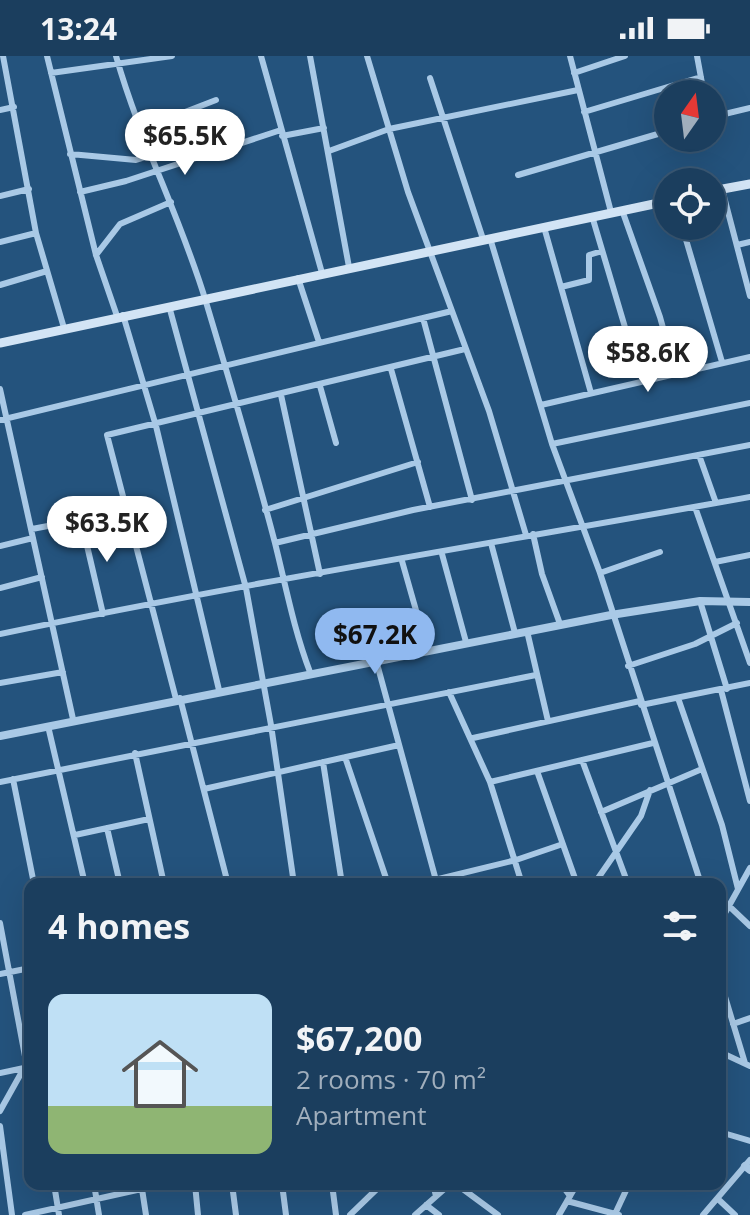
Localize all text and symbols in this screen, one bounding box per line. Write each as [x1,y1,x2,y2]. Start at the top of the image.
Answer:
text: 13:24 [40,8,117,49]
north arrow [654,80,726,152]
map controls [654,80,726,240]
pin: $65.5K [120,109,250,177]
text: $65.5K [143,117,227,153]
button: locate [654,168,726,240]
pin: $58.6K [583,326,713,394]
text: $58.6K [606,334,690,370]
pin: $63.5K [42,496,172,564]
text: $63.5K [65,504,149,540]
pin: $67.2K [310,608,440,676]
text: $67.2K [333,616,417,652]
text: 4 homes [48,903,190,949]
icon: filters [658,904,702,948]
text: $67,200 [296,1015,422,1061]
icon: home [112,1026,208,1122]
text: 2 rooms · 70 m² [296,1061,486,1097]
text: Apartment [296,1097,427,1133]

